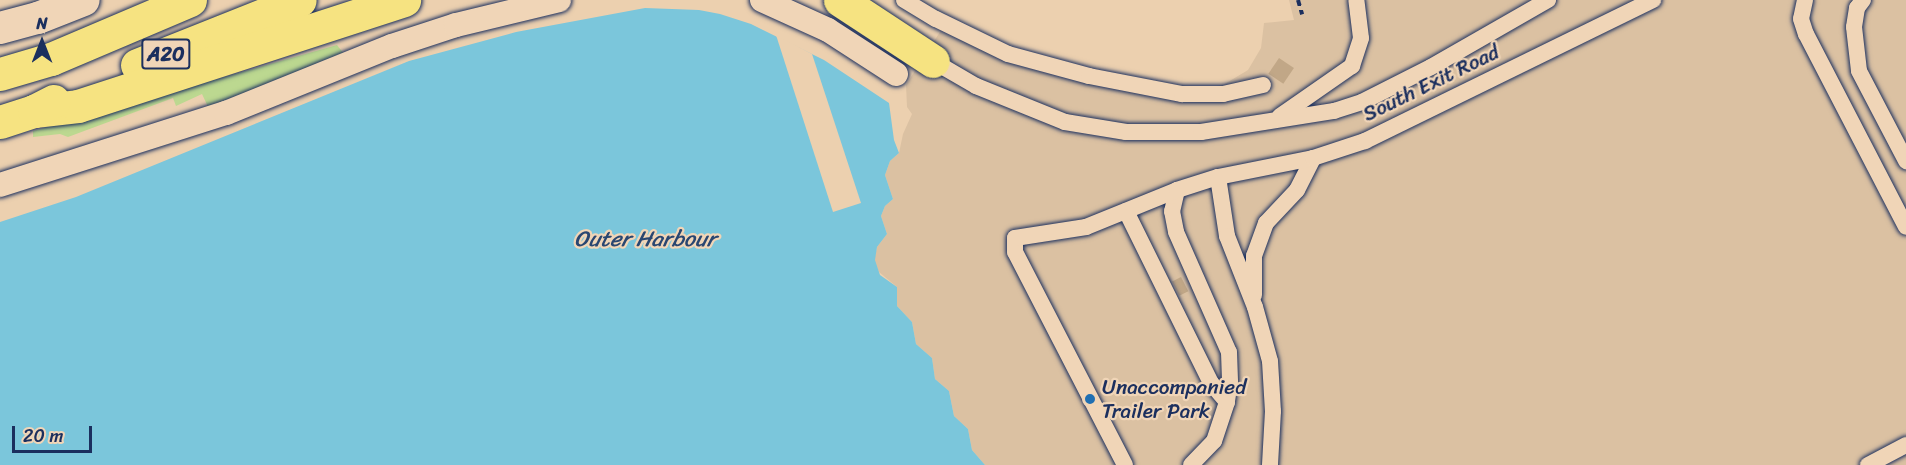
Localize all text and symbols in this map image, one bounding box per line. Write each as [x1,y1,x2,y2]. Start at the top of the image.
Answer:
text: N [36,9,48,38]
north arrow [12,12,72,72]
road number: A20 [140,37,192,71]
street label: South Exit Road [1359,39,1503,127]
water label: Outer Harbour [574,226,716,252]
place label: Unaccompanied Trailer Park [1102,374,1246,424]
marker: Unaccompanied Trailer Park [1083,392,1097,406]
scale bar [15,414,94,452]
text: 20 m [23,420,63,452]

